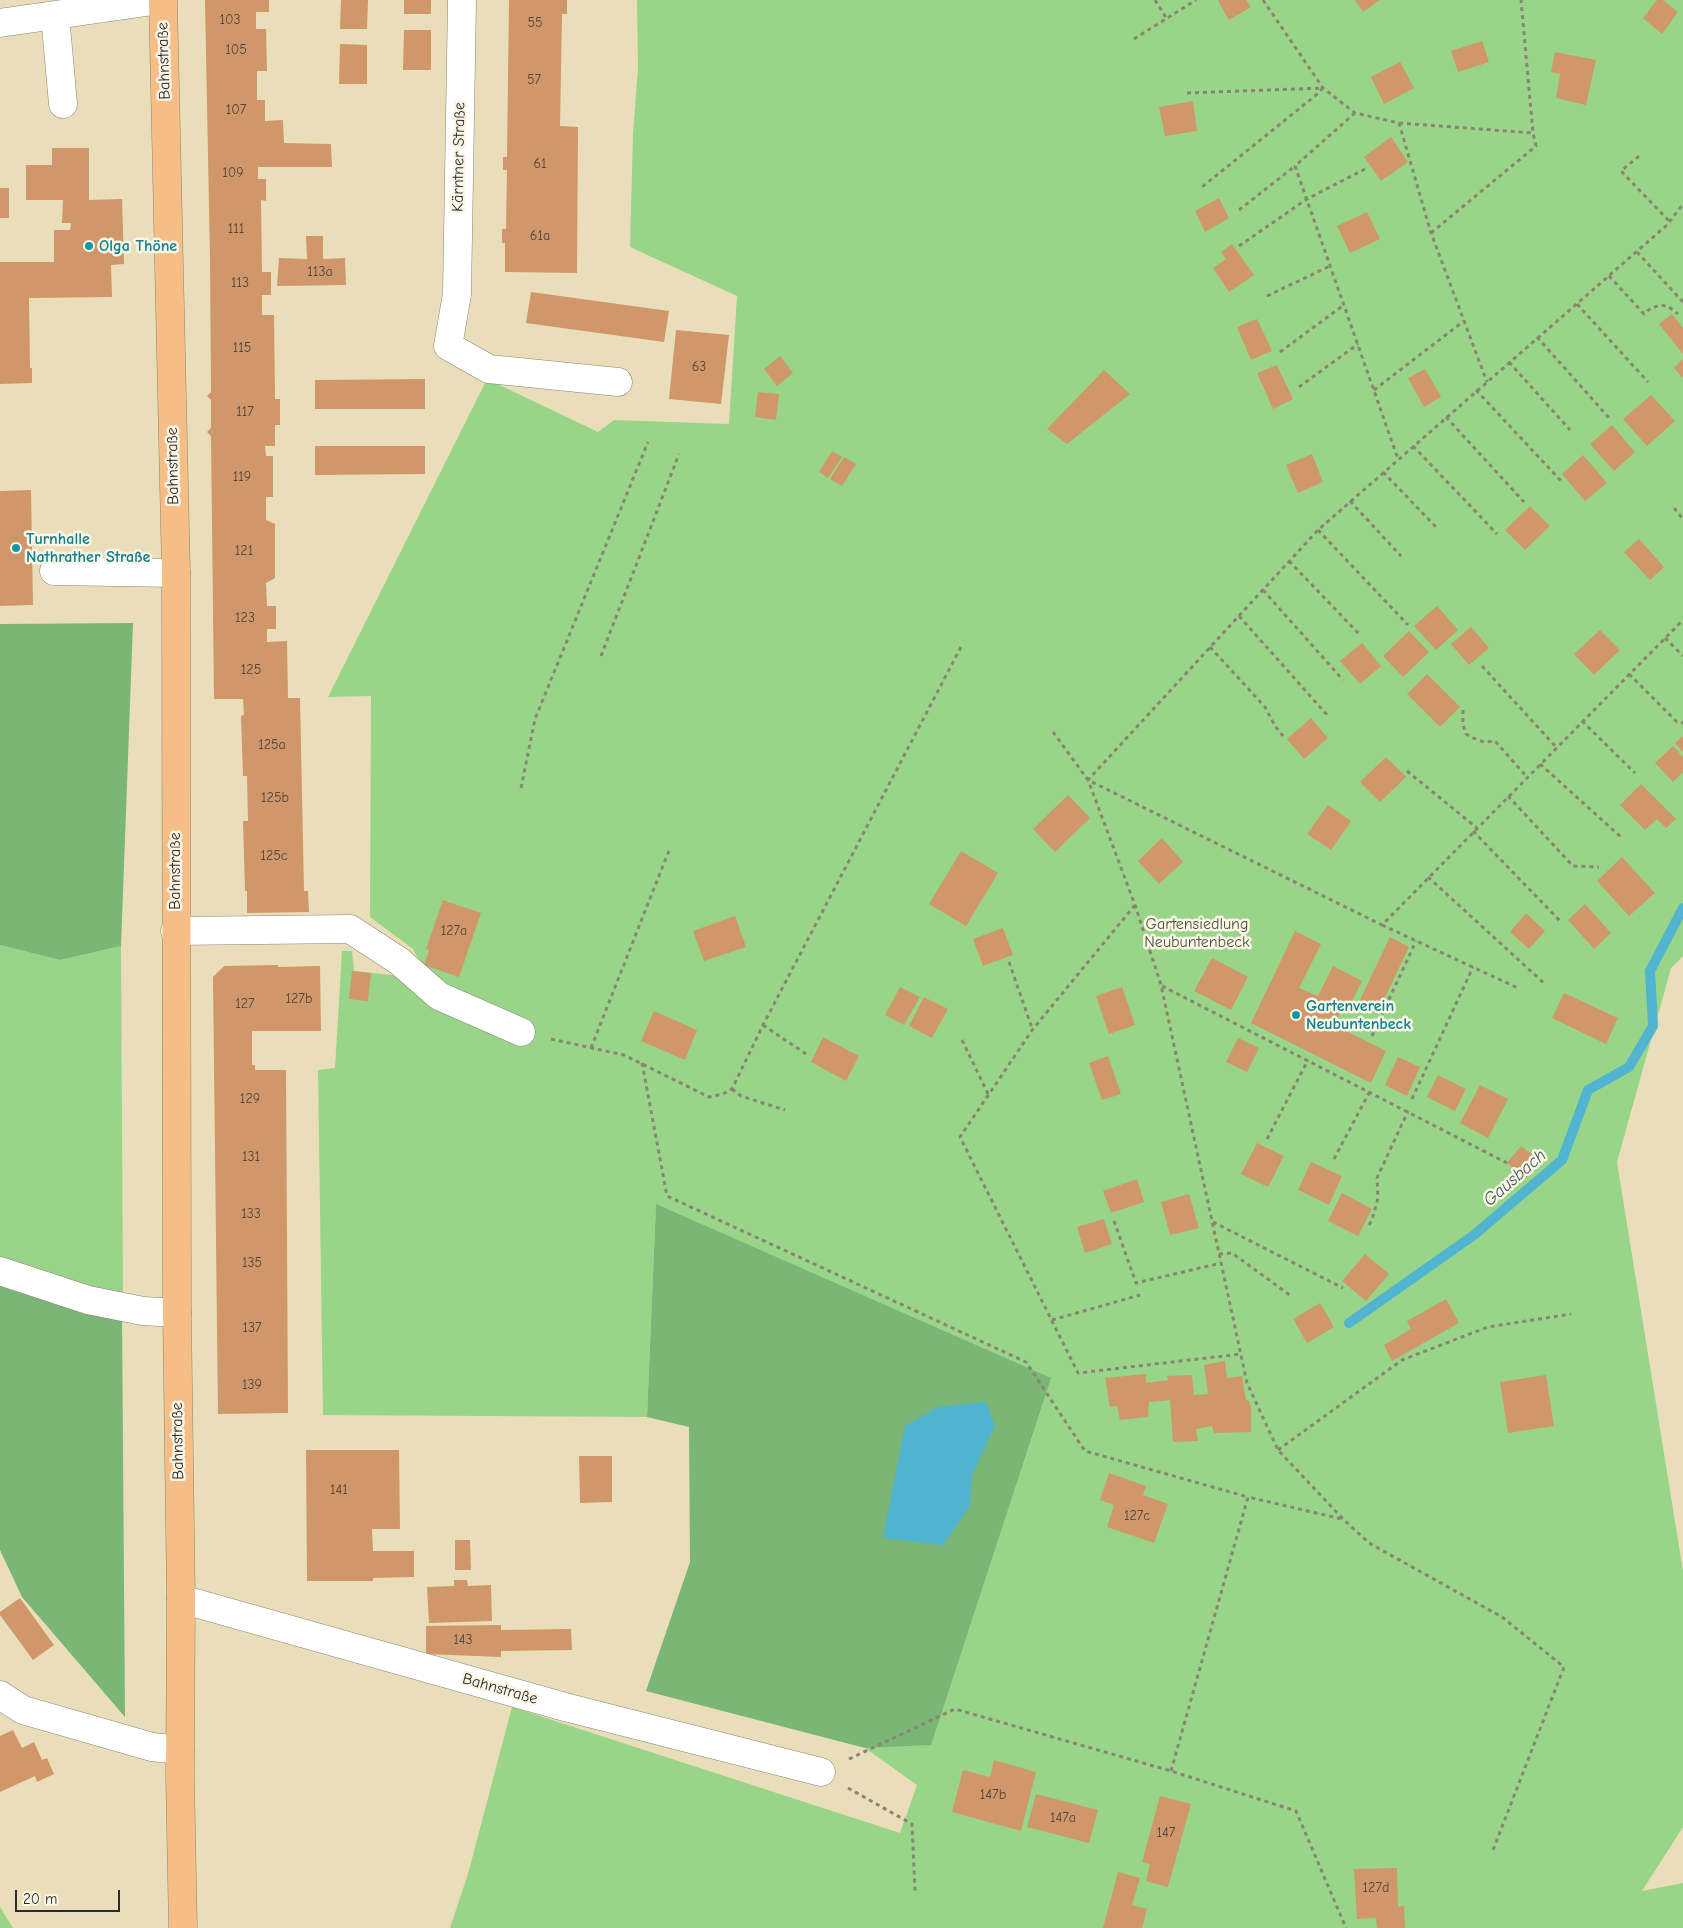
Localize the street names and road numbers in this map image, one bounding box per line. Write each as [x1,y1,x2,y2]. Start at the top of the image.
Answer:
street label: Bahnstraße [153,22,175,100]
street label: Kärntner Straße [448,102,470,212]
street label: Bahnstraße [163,427,183,505]
street label: Bahnstraße [165,832,185,910]
street label: Bahnstraße [168,1402,188,1480]
street label: Bahnstraße [460,1669,540,1709]

